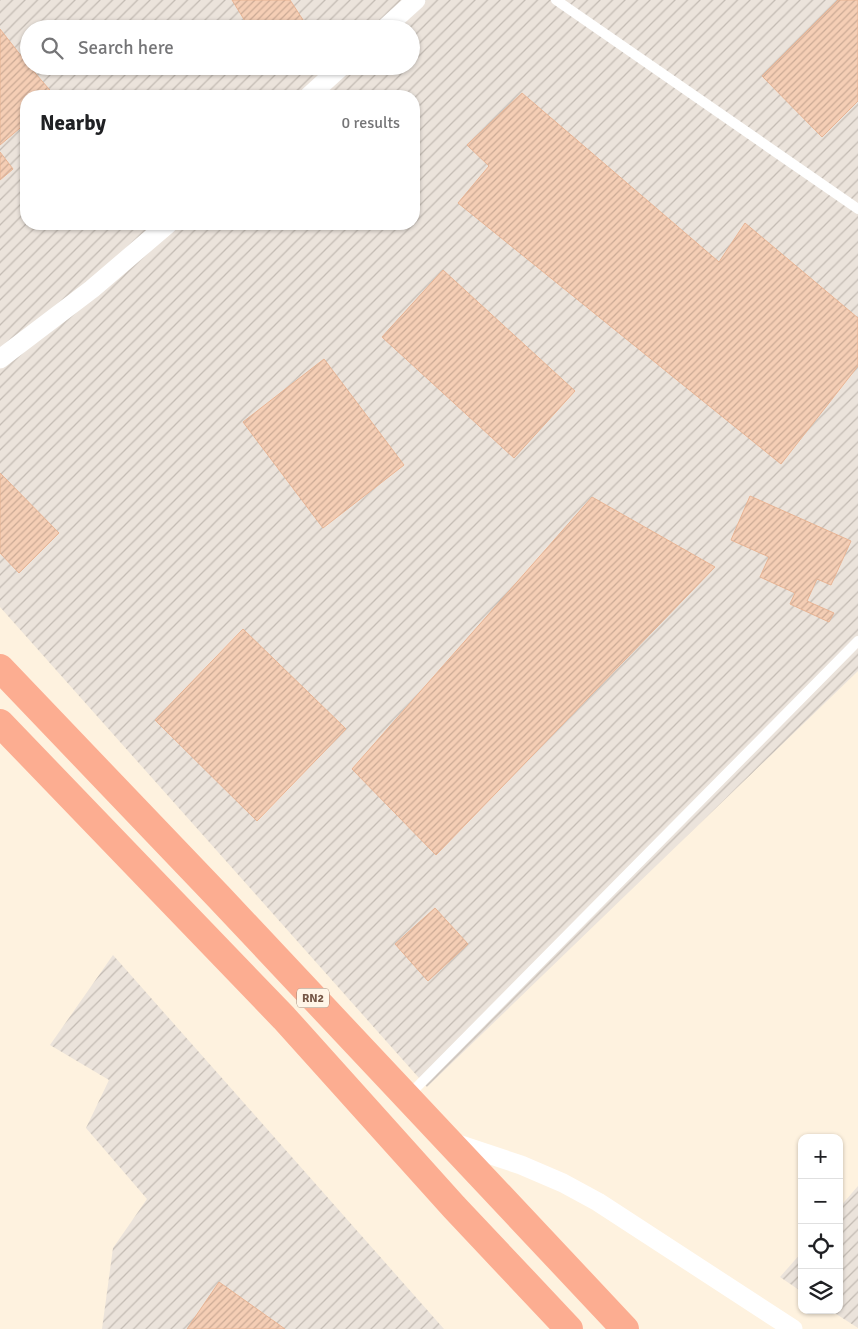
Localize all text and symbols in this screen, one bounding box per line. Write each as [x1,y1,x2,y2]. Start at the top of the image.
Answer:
search box [20,20,420,75]
icon: search [38,34,66,62]
text: Search here [78,36,174,60]
text: Nearby [40,110,106,136]
text: 0 results [341,113,400,133]
road number: RN2 [297,988,329,1008]
map controls [798,1134,843,1314]
button: + [798,1134,843,1179]
button: − [798,1179,843,1224]
button: locate [798,1224,843,1269]
button: layers [798,1269,843,1314]

